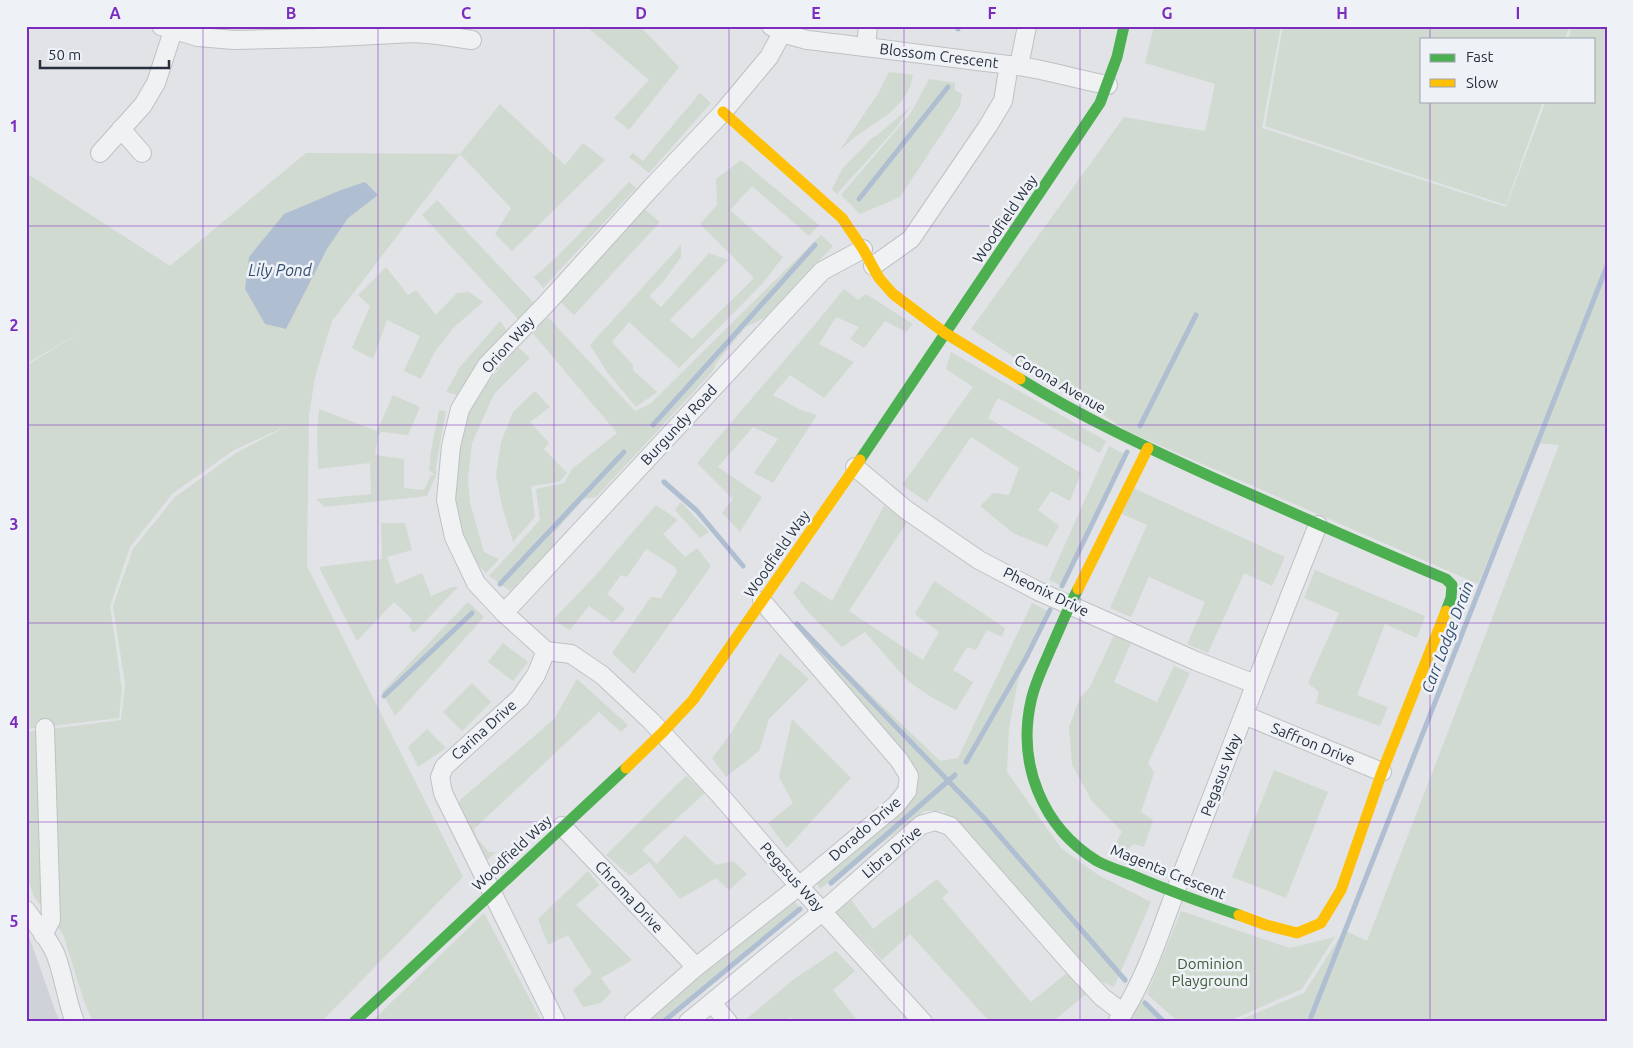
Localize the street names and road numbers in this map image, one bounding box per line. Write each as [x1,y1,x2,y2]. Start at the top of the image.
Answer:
street label: Blossom Crescent [879,40,1000,71]
street label: Woodfield Way [969,172,1040,266]
street label: Orion Way [478,313,537,376]
street label: Corona Avenue [1012,351,1109,417]
street label: Burgundy Road [637,381,720,468]
street label: Woodfield Way [740,507,813,600]
street label: Pheonix Drive [1001,563,1092,620]
street label: Carina Drive [448,696,520,763]
street label: Saffron Drive [1269,719,1358,768]
street label: Pegasus Way [1197,731,1244,818]
street label: Dorado Drive [825,793,904,864]
street label: Woodfield Way [468,812,555,894]
street label: Libra Drive [859,822,925,881]
street label: Pegasus Way [757,839,828,915]
street label: Magenta Crescent [1108,841,1228,902]
street label: Chroma Drive [592,857,667,936]

